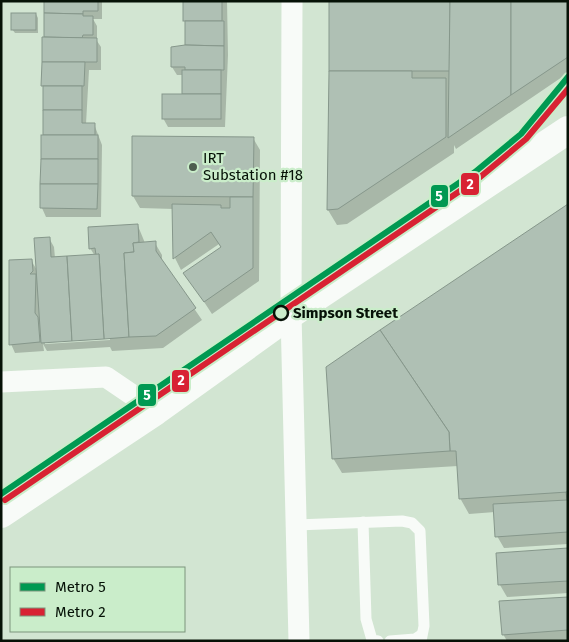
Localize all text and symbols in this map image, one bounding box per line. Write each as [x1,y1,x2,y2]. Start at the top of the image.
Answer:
place label: IRT Substation #18 [203,149,303,184]
marker: IRT Substation #18 [187,161,199,173]
line badge: 2 [460,172,480,196]
text: 2 [466,176,474,193]
line badge: 5 [430,184,449,208]
text: 5 [435,188,443,205]
place label: Simpson Street [293,304,398,322]
marker: Simpson Street [273,305,289,321]
line badge: 2 [171,369,190,393]
text: 2 [177,372,185,389]
line badge: 5 [137,383,157,407]
text: 5 [143,387,151,404]
legend [10,567,185,632]
text: Metro 5 [55,578,106,596]
text: Metro 2 [55,603,106,621]

